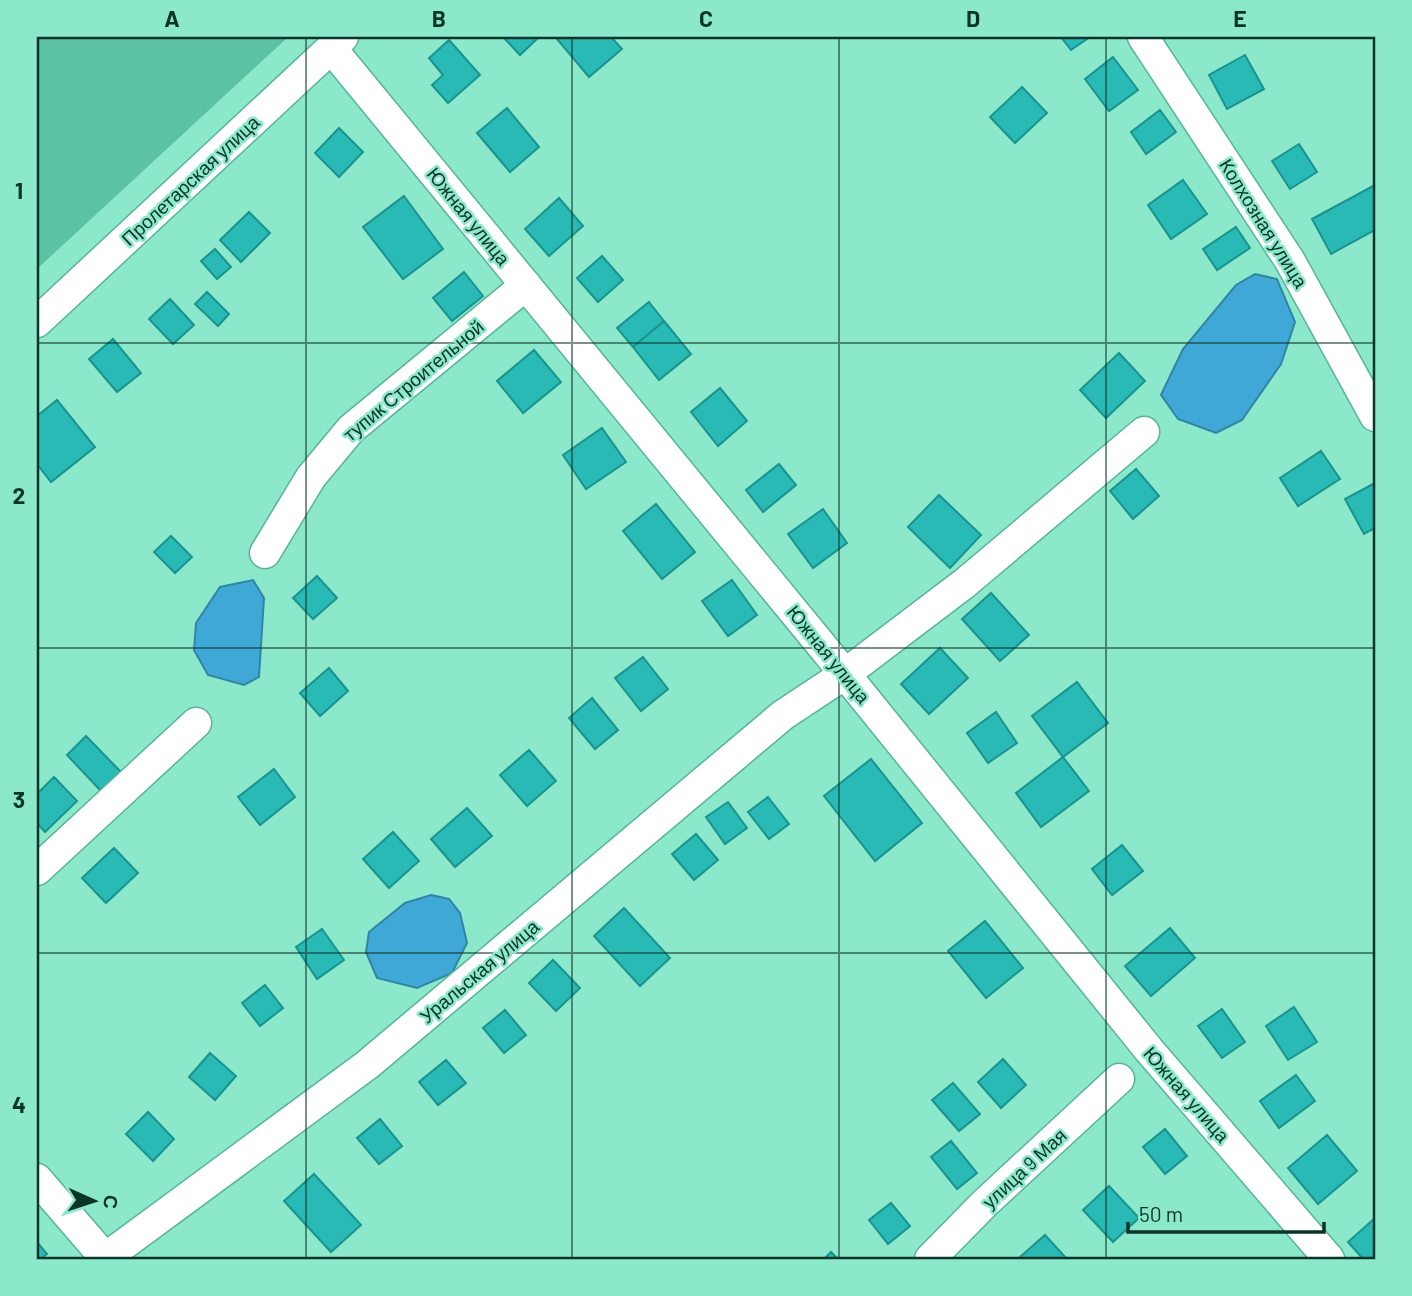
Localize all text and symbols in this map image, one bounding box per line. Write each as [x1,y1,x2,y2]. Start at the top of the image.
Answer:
text: A [164,4,180,32]
text: B [432,4,446,32]
text: C [699,4,713,32]
text: D [966,4,980,32]
text: E [1233,4,1247,32]
street label: Пролетарская улица [116,110,264,250]
street label: Колхозная улица [1215,154,1313,292]
street label: Южная улица [423,162,516,270]
text: 1 [15,176,23,204]
street label: тупик Строительной [338,314,488,446]
text: 2 [13,481,25,509]
street label: Южная улица [783,600,876,708]
text: 3 [13,785,25,813]
street label: Уральская улица [415,914,544,1028]
street label: Южная улица [1139,1041,1235,1147]
text: 4 [12,1090,26,1118]
street label: улица 9 Мая [977,1123,1071,1213]
north arrow [60,1166,130,1236]
scale bar [1128,1191,1324,1235]
text: С [100,1194,123,1210]
text: 50 m [1139,1201,1183,1226]

